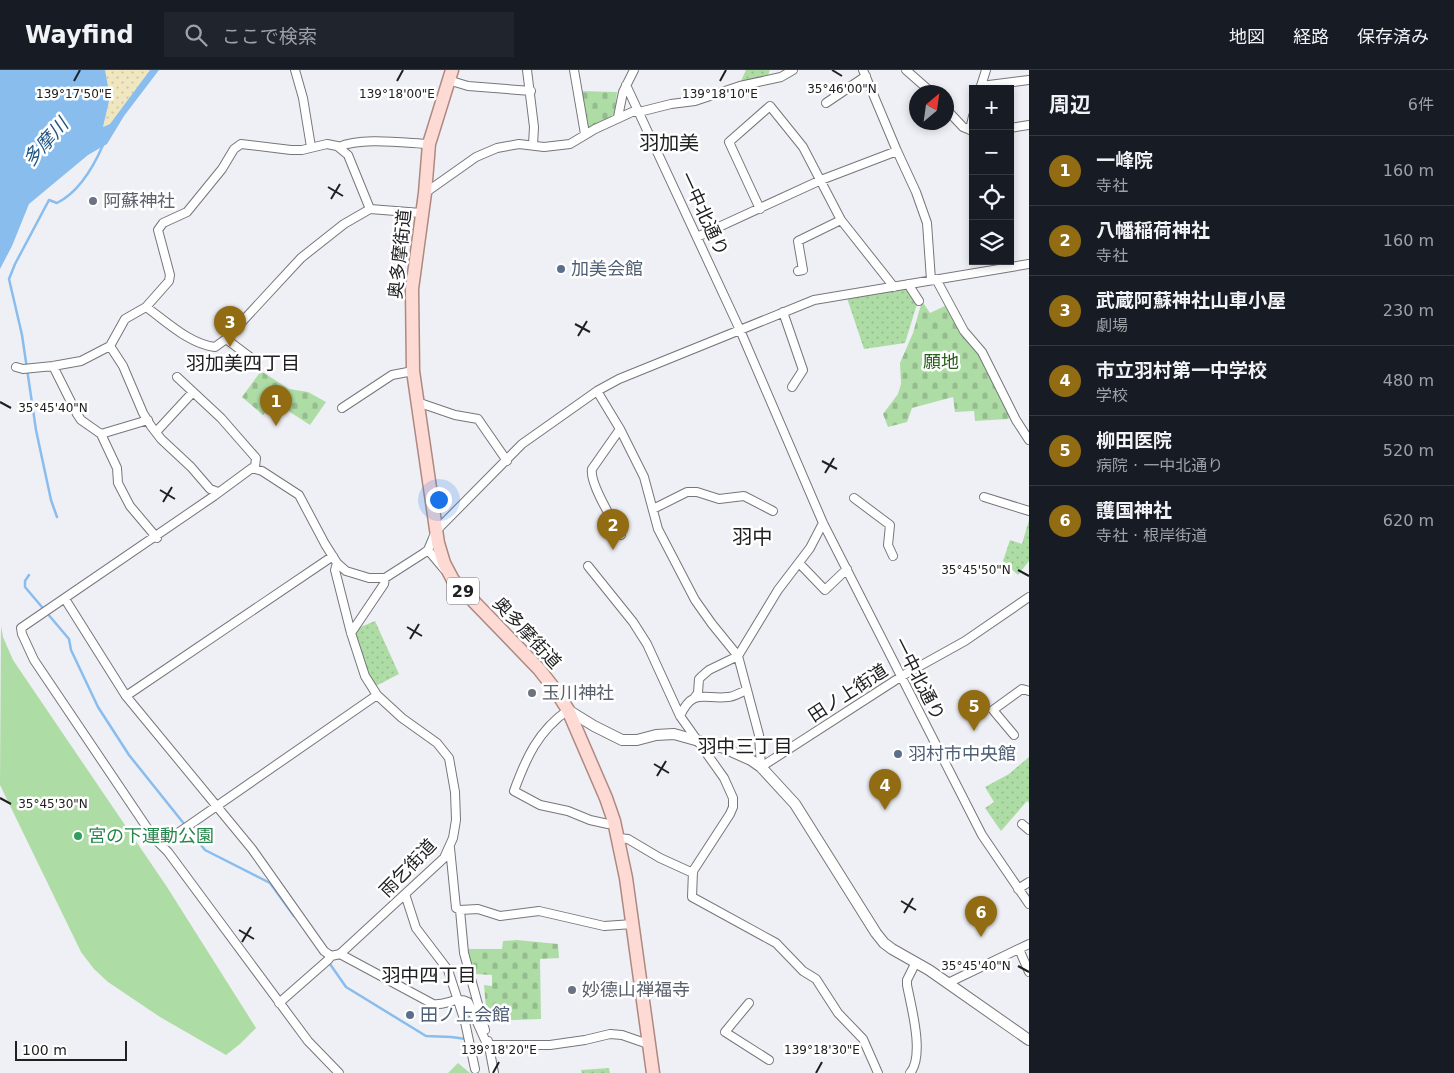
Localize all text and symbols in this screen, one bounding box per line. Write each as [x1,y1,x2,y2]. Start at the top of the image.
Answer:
search box [164,12,514,57]
text: Wayfind [25,21,134,49]
icon: search [182,21,210,49]
text: ここで検索 [222,25,317,47]
text: 地図 [1229,26,1265,47]
text: 経路 [1293,26,1329,47]
text: 保存済み [1357,26,1429,47]
text: 35°46'00"N [807,82,877,96]
north arrow [909,85,954,130]
map controls [969,85,1014,265]
button: + [969,85,1014,130]
text: 139°17'50"E [36,87,112,101]
text: 139°18'00"E [359,87,435,101]
text: 139°18'10"E [682,87,758,101]
text: 周辺 [1049,93,1091,117]
text: 6件 [1408,95,1434,114]
water label: 多摩川 [18,112,74,171]
button: − [969,130,1014,175]
district label: 羽加美 [639,131,699,155]
text: 一峰院 [1096,149,1153,171]
text: 1 [1059,161,1071,180]
text: 160 m [1383,161,1434,180]
street label: 一中北通り [676,169,733,259]
button: locate [969,175,1014,220]
text: 寺社 [1096,176,1128,195]
place label: 阿蘇神社 [103,190,175,211]
marker: 阿蘇神社 [87,195,99,207]
street label: 奥多摩街道 [384,208,415,300]
text: 八幡稲荷神社 [1096,219,1210,241]
button: layers [969,220,1014,265]
text: 2 [1059,231,1071,250]
text: 160 m [1383,231,1434,250]
text: 寺社 [1096,246,1128,265]
place label: 加美会館 [571,258,643,279]
marker: 加美会館 [555,263,567,275]
text: 武蔵阿蘇神社山車小屋 [1096,289,1286,311]
text: 3 [1059,301,1071,320]
text: 230 m [1383,301,1434,320]
pin: 3 [214,306,246,347]
text: 劇場 [1096,316,1128,335]
park label: 願地 [923,351,959,372]
district label: 羽加美四丁目 [186,352,300,374]
text: 市立羽村第一中学校 [1096,359,1267,381]
text: 4 [1059,371,1071,390]
text: 480 m [1383,371,1434,390]
pin: 1 [260,385,292,426]
text: 学校 [1096,386,1128,405]
text: 35°45'40"N [18,401,88,415]
text: 柳田医院 [1096,429,1172,451]
text: 5 [1059,441,1071,460]
text: 520 m [1383,441,1434,460]
text: 病院 · 一中北通り [1096,456,1223,475]
your location [426,487,452,513]
text: 護国神社 [1096,499,1172,521]
pin: 2 [597,509,629,550]
text: 6 [1059,511,1071,530]
text: 620 m [1383,511,1434,530]
district label: 羽中 [732,525,772,549]
text: 寺社 · 根岸街道 [1096,526,1207,545]
text: 35°45'50"N [941,563,1011,577]
road number: 29 [447,578,479,604]
street label: 奥多摩街道 [489,593,566,673]
street label: 一中北通り [890,634,949,724]
street label: 田ノ上街道 [804,659,891,726]
place label: 玉川神社 [542,682,614,703]
marker: 玉川神社 [526,687,538,699]
pin: 5 [958,690,990,731]
district label: 羽中三丁目 [697,735,793,757]
place label: 羽村市中央館 [908,743,1016,764]
marker: 羽村市中央館 [892,748,904,760]
pin: 4 [869,769,901,810]
text: 35°45'30"N [18,797,88,811]
place label: 宮の下運動公園 [88,825,214,846]
marker: 宮の下運動公園 [72,830,84,842]
street label: 雨乞街道 [375,834,440,901]
pin: 6 [965,896,997,937]
text: 35°45'40"N [941,959,1011,973]
district label: 羽中四丁目 [381,964,477,986]
place label: 妙德山禅福寺 [582,979,690,1000]
marker: 妙德山禅福寺 [566,984,578,996]
place label: 田ノ上会館 [420,1004,510,1025]
marker: 田ノ上会館 [404,1009,416,1021]
scale bar [15,1038,128,1061]
text: 100 m [22,1042,67,1058]
text: 139°18'20"E [461,1043,537,1057]
text: 139°18'30"E [784,1043,860,1057]

